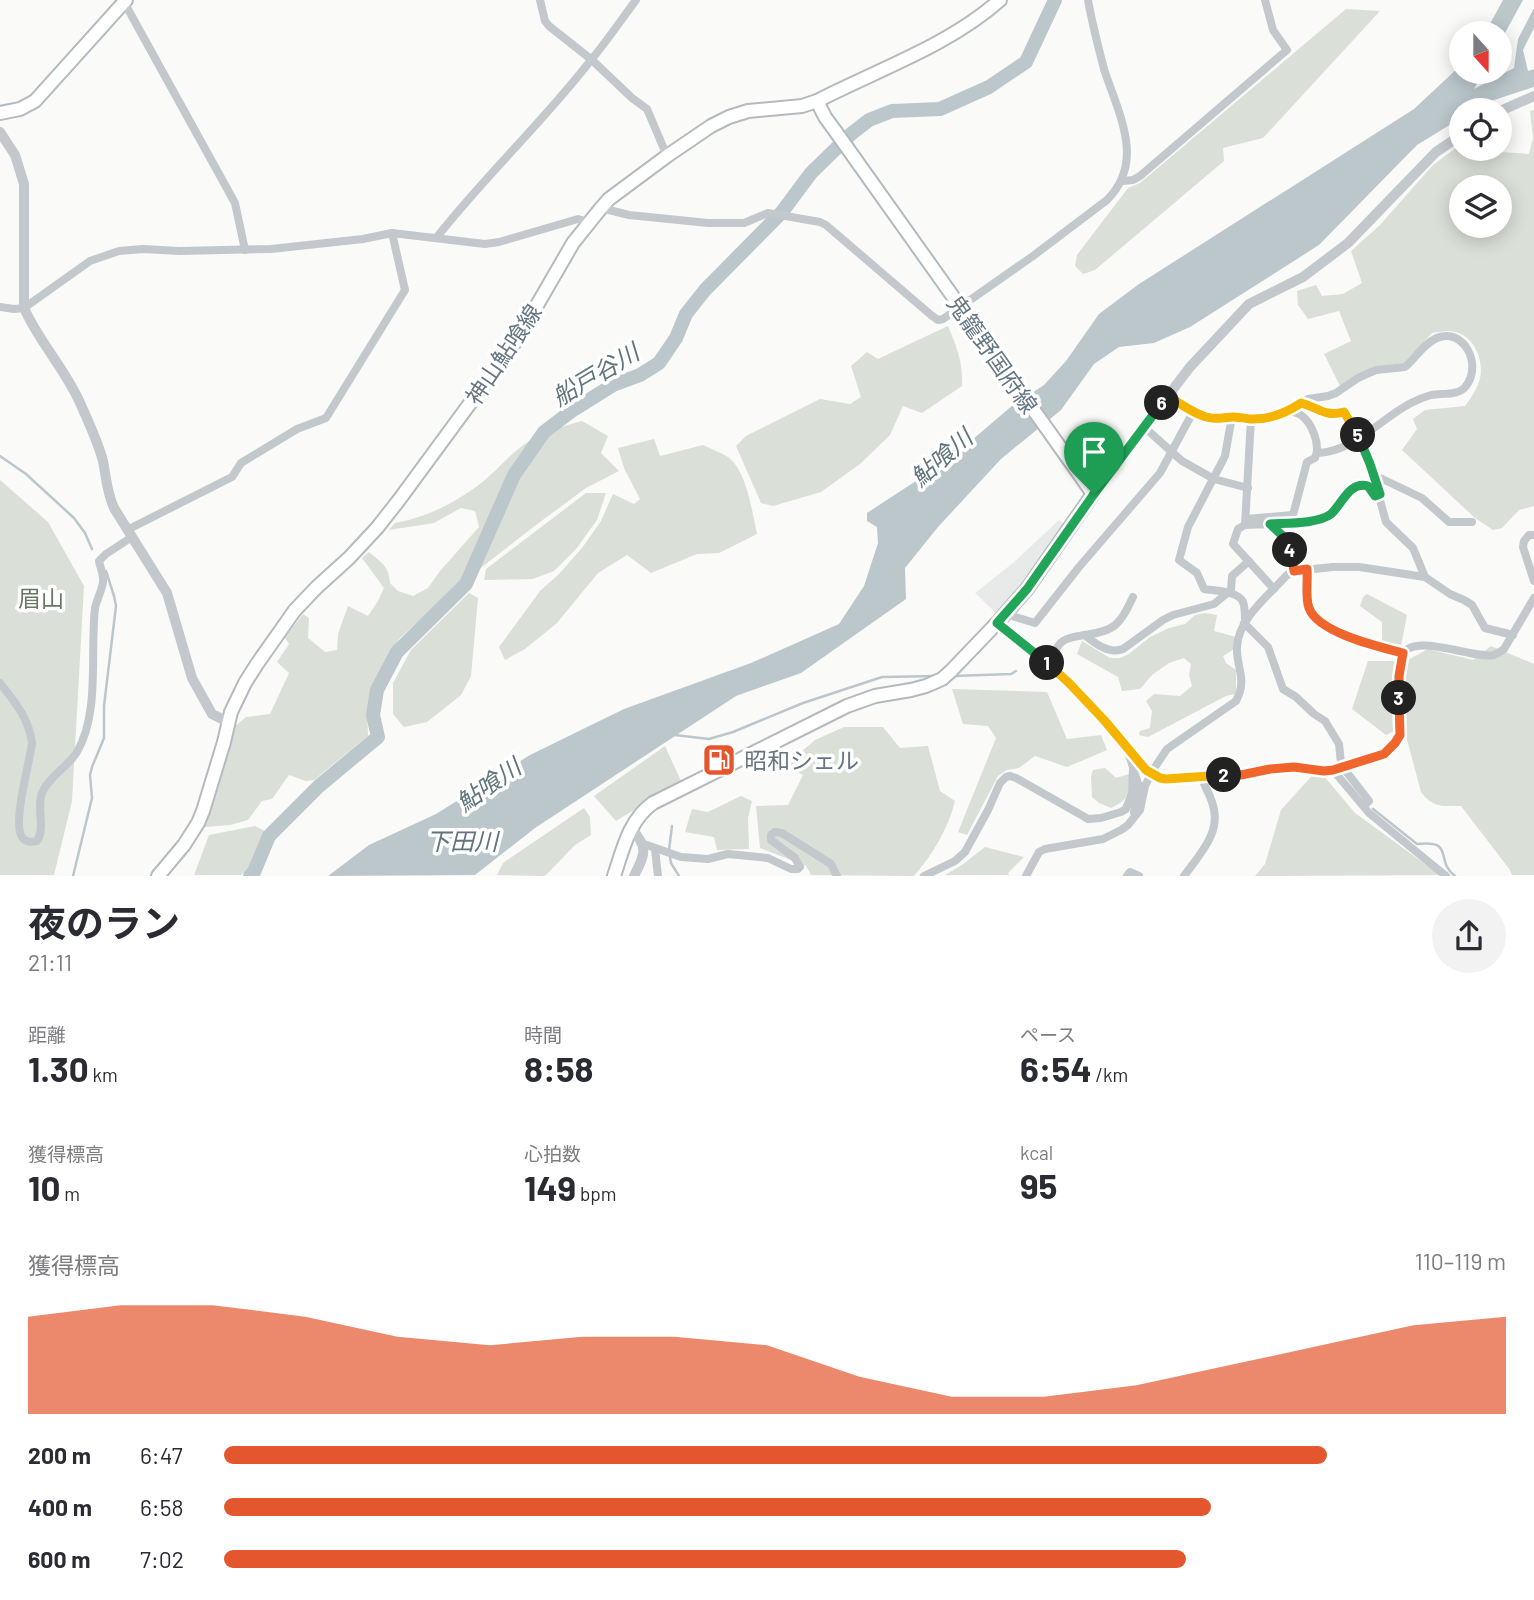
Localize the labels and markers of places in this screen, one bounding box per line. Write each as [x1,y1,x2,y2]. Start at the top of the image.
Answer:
pin: 6 [1144,386,1180,420]
pin: 5 [1340,418,1376,452]
pin [1064,422,1124,494]
pin: 4 [1272,532,1308,568]
pin: 1 [1030,646,1064,680]
pin: 3 [1382,680,1416,716]
fuel station icon: 昭和シェル [700,741,738,779]
place label: 昭和シェル [744,746,859,774]
pin: 2 [1206,758,1242,792]

